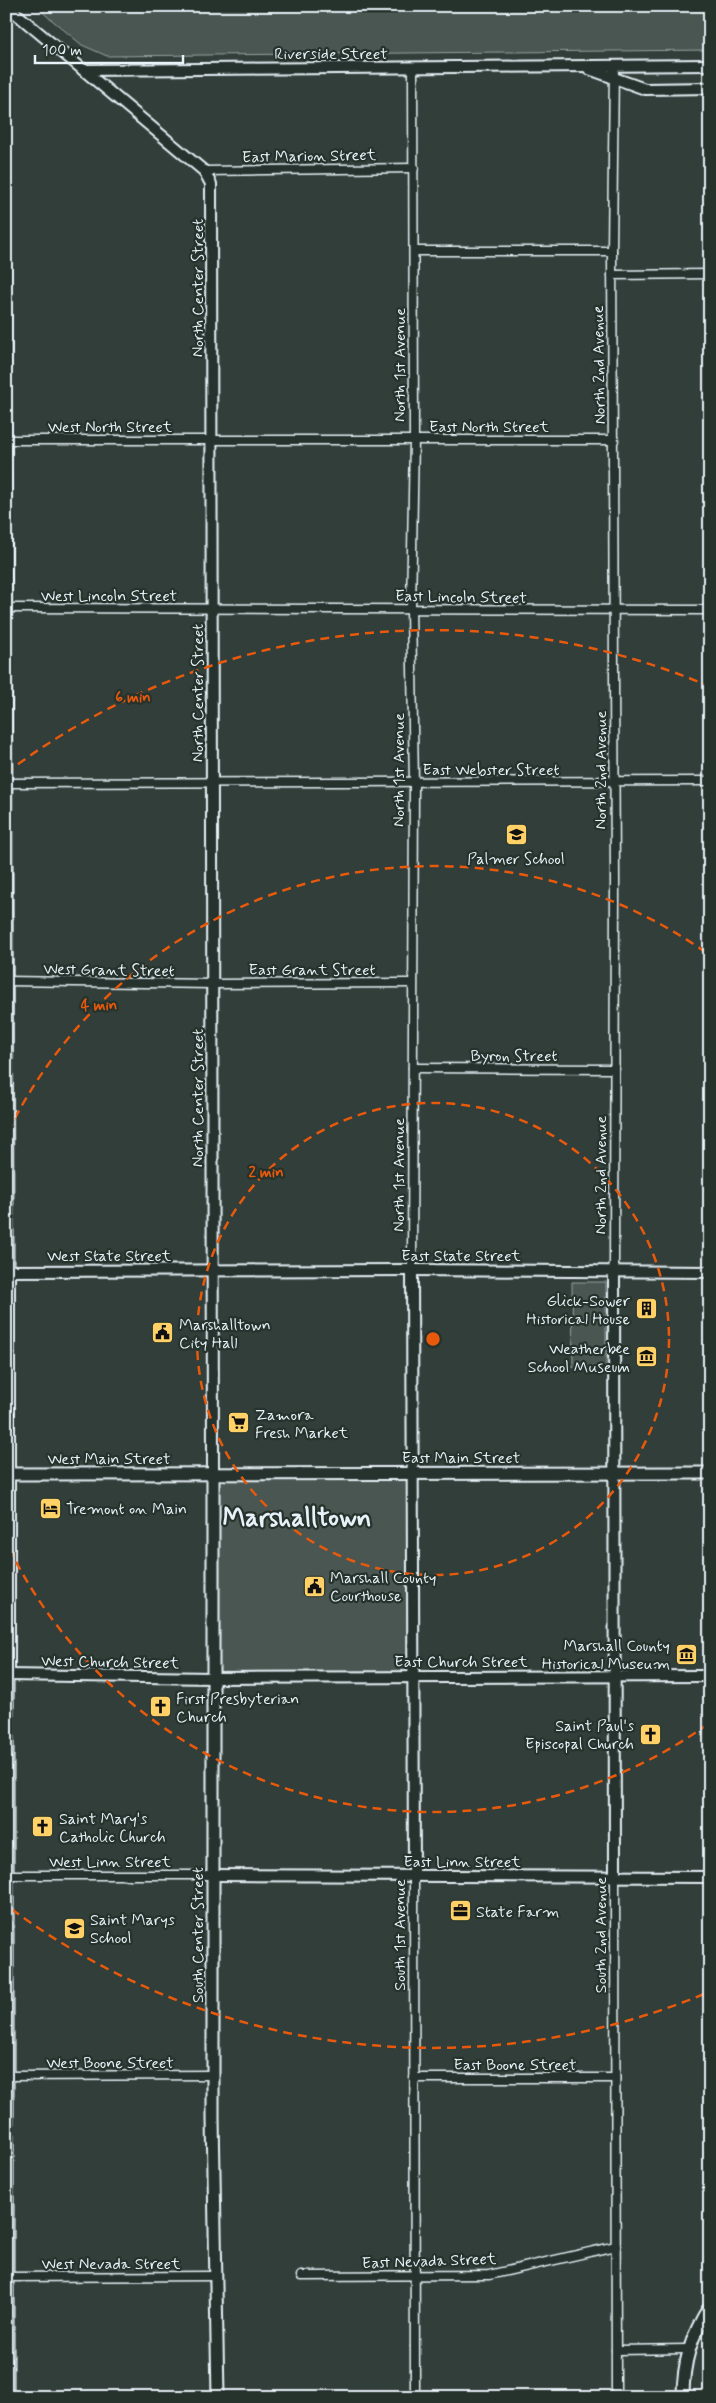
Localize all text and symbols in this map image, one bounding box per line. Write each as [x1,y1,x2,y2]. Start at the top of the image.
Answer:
scale bar [35,32,182,64]
text: 100 m [42,41,82,61]
street label: Riverside Street [274,44,388,65]
street label: East Marion Street [242,145,377,168]
street label: North Center Street [188,219,209,357]
street label: North 2nd Avenue [588,305,611,425]
street label: North 1st Avenue [390,308,411,422]
street label: West North Street [48,417,173,438]
street label: East North Street [429,417,549,438]
street label: West Lincoln Street [41,586,178,607]
street label: East Lincoln Street [395,586,527,609]
street label: North Center Street [188,624,209,762]
text: 6 min [115,688,151,708]
street label: North 2nd Avenue [591,710,612,829]
street label: North 1st Avenue [389,713,410,827]
street label: East Webster Street [423,760,559,781]
school or university icon: Palmer School [504,822,528,846]
place label: Palmer School [467,849,565,870]
street label: West Grant Street [43,959,175,982]
street label: East Grant Street [249,960,375,981]
text: 4 min [81,996,117,1016]
street label: North Center Street [188,1029,209,1167]
street label: Byron Street [471,1046,557,1067]
street label: North 2nd Avenue [591,1115,612,1234]
street label: North 1st Avenue [389,1118,410,1232]
text: 2 min [248,1163,284,1183]
street label: West State Street [47,1246,172,1267]
street label: East State Street [401,1246,521,1267]
place label: Glick-Sower Historical House [526,1291,631,1330]
building icon: Glick-Sower Historical House [634,1297,658,1321]
place label: Marshalltown City Hall [179,1315,271,1354]
public building icon: Marshalltown City Hall [151,1321,175,1345]
centre of rings [424,1330,442,1348]
place label: Weatherbee School Museum [528,1339,630,1378]
museum icon: Weatherbee School Museum [634,1345,658,1369]
place label: Zamora Fresh Market [255,1405,349,1444]
supermarket icon: Zamora Fresh Market [227,1411,251,1435]
street label: East Main Street [402,1448,521,1469]
street label: West Main Street [47,1449,171,1470]
hotel icon: Tremont on Main [38,1496,62,1520]
place label: Tremont on Main [66,1499,187,1520]
district label: Marshalltown [223,1502,371,1536]
place label: Marshall County Courthouse [330,1568,436,1607]
public building icon: Marshall County Courthouse [302,1574,326,1598]
place label: Marshall County Historical Museum [542,1636,670,1675]
museum icon: Marshall County Historical Museum [674,1642,698,1666]
street label: West Church Street [41,1651,180,1674]
street label: East Church Street [394,1652,528,1673]
place label: First Presbyterian Church [176,1689,299,1728]
church icon: First Presbyterian Church [148,1695,172,1719]
place label: Saint Paul's Episcopal Church [525,1716,634,1755]
church icon: Saint Paul's Episcopal Church [638,1722,662,1746]
place label: Saint Mary's Catholic Church [59,1809,166,1848]
church icon: Saint Mary's Catholic Church [31,1815,55,1839]
street label: West Linn Street [49,1852,171,1873]
street label: East Linn Street [403,1852,521,1873]
street label: South Center Street [188,1867,209,2003]
street label: South 2nd Avenue [591,1877,612,1993]
street label: South 1st Avenue [390,1879,411,1991]
office icon: State Farm [448,1899,472,1923]
place label: State Farm [476,1902,559,1923]
place label: Saint Marys School [90,1910,175,1949]
school or university icon: Saint Marys School [62,1916,86,1940]
street label: West Boone Street [46,2053,174,2074]
street label: East Boone Street [453,2055,577,2076]
street label: East Nevada Street [362,2249,497,2274]
street label: West Nevada Street [42,2254,181,2275]

